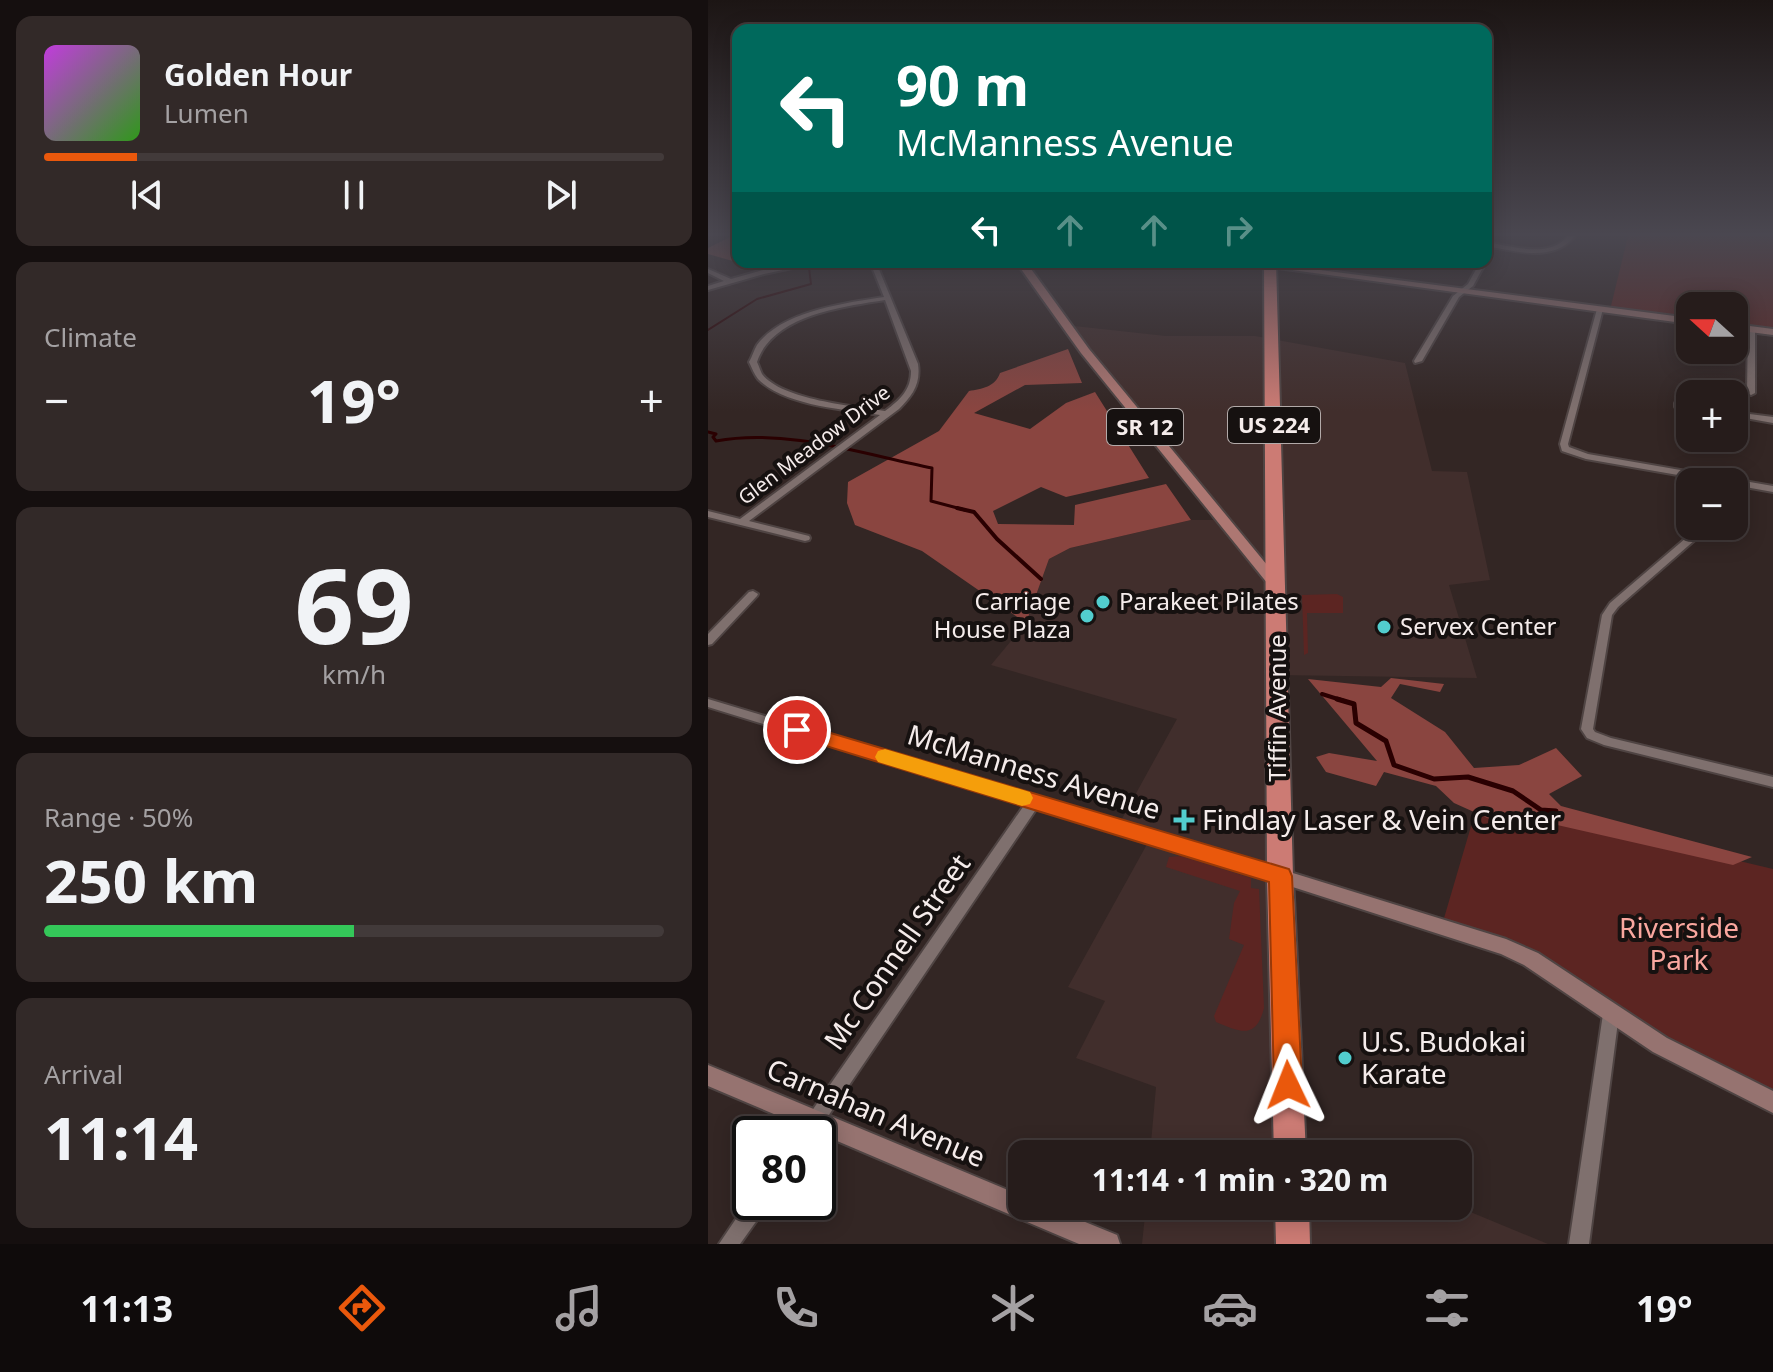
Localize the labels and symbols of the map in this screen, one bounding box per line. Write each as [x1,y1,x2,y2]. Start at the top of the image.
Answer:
north arrow [1676,292,1748,364]
street label: Glen Meadow Drive [732,379,895,511]
road number: US 224 [1228,407,1320,443]
road number: SR 12 [1107,409,1183,445]
place label: Carriage House Plaza [934,584,1071,645]
place label: Parakeet Pilates [1119,584,1299,617]
marker: Parakeet Pilates [1094,593,1112,611]
marker: Carriage House Plaza [1078,607,1096,625]
place label: Servex Center [1400,609,1557,642]
marker: Servex Center [1375,618,1393,636]
street label: Tiffin Avenue [1260,634,1293,782]
pin [763,696,831,764]
street label: McManness Avenue [903,714,1165,828]
place label: Findlay Laser & Vein Center [1202,800,1562,838]
marker: Findlay Laser & Vein Center [1173,809,1195,831]
street label: Mc Connell Street [814,846,978,1057]
park label: Riverside Park [1619,908,1739,978]
place label: U.S. Budokai Karate [1361,1022,1526,1092]
position arrow [1246,1043,1330,1127]
street label: Carnahan Avenue [761,1049,991,1175]
marker: U.S. Budokai Karate [1336,1049,1354,1067]
speed limit sign: 80 [732,1116,836,1220]

